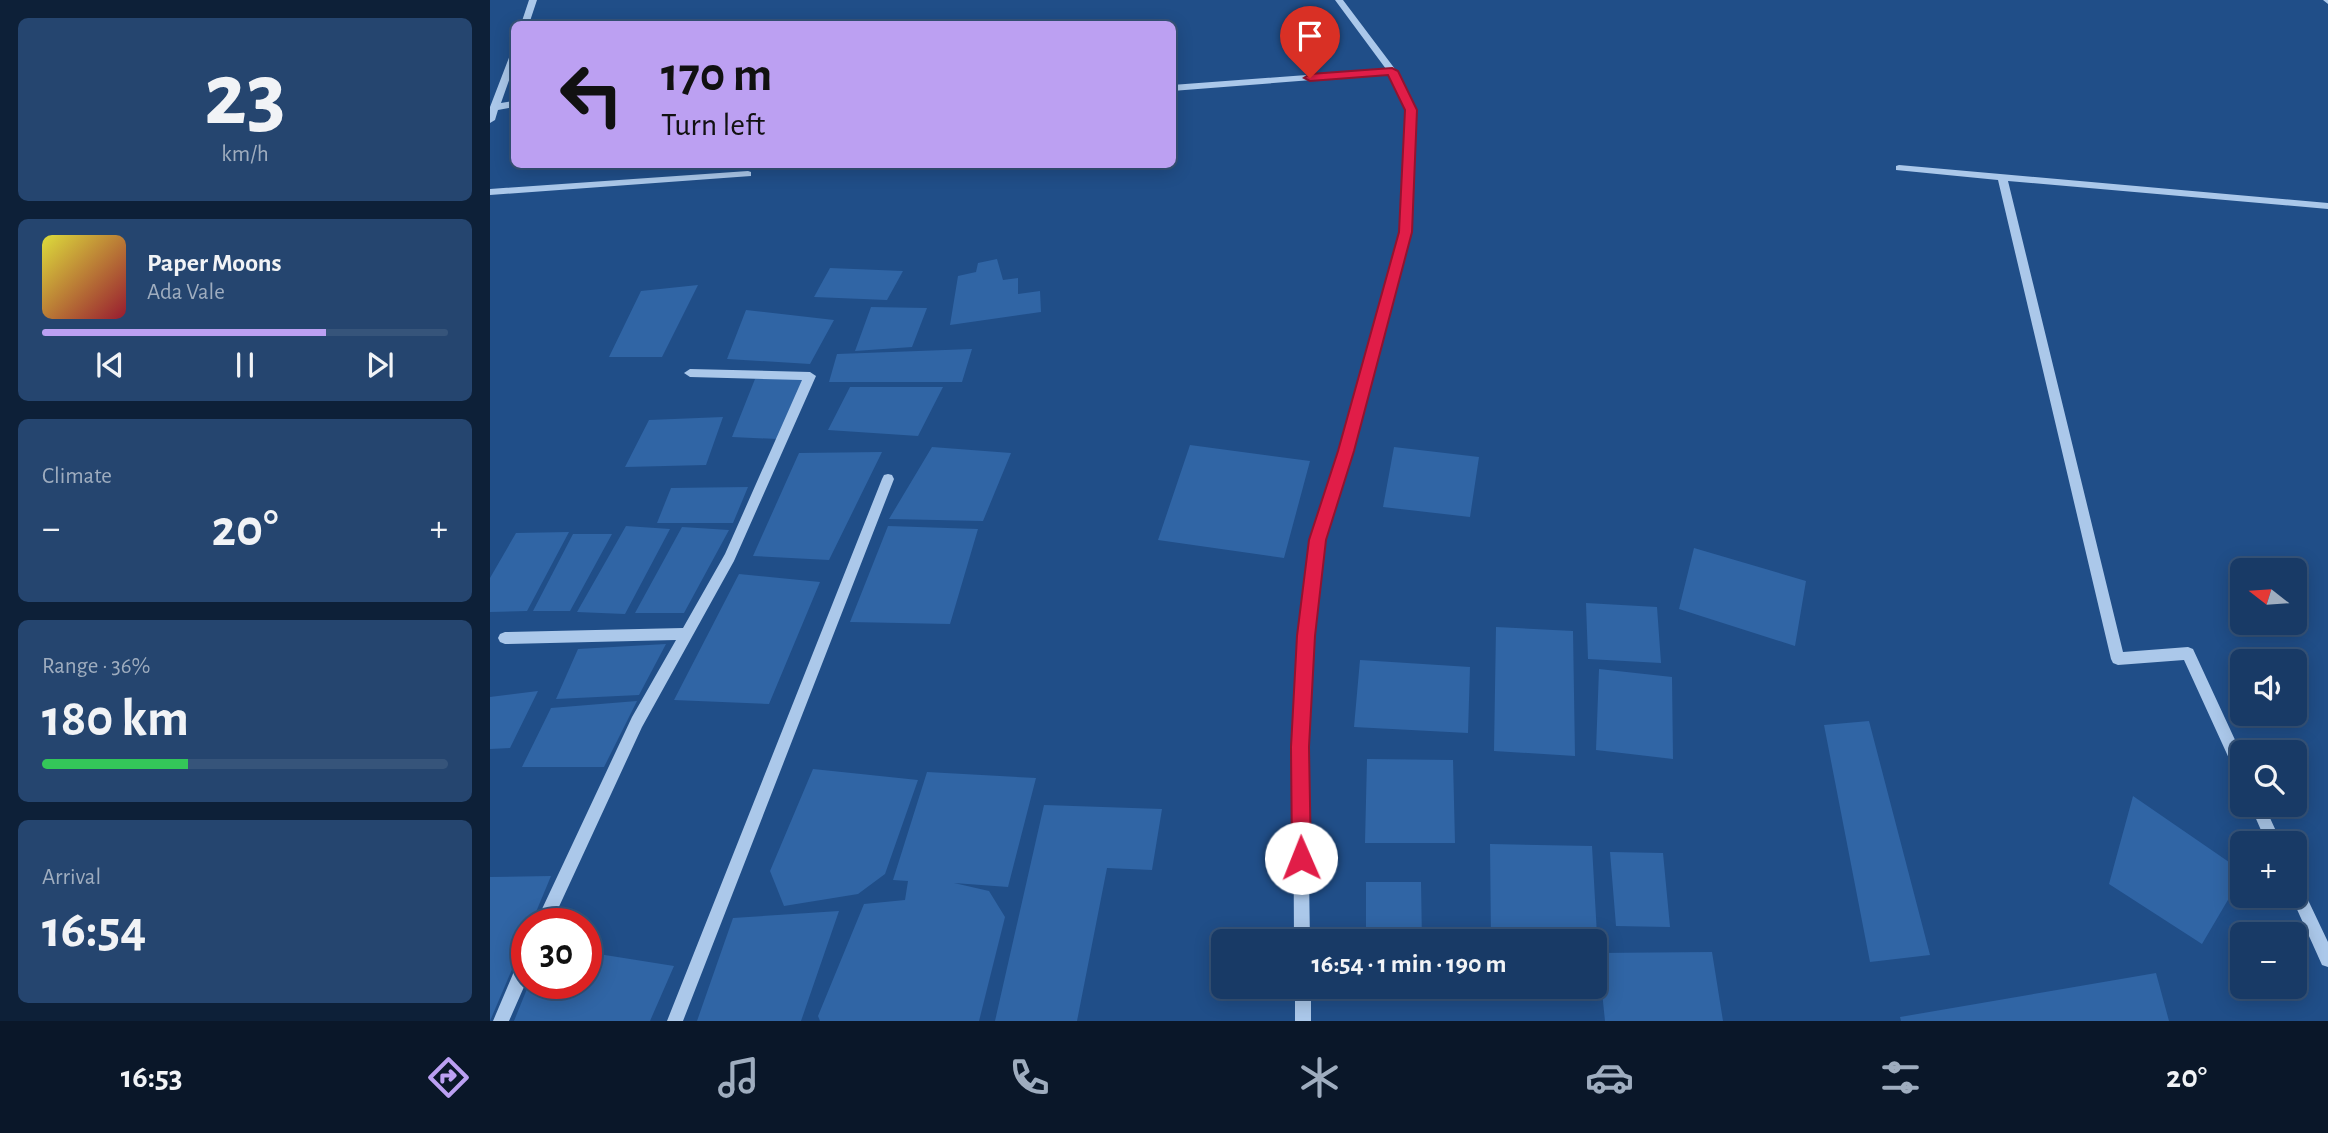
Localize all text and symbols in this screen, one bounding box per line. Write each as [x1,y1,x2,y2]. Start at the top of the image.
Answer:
pin [1280,6,1340,78]
icon: arrive [1291,17,1329,55]
icon: left [546,49,637,140]
text: 23 [204,50,286,141]
text: 170 m [661,51,772,100]
text: Turn left [661,109,765,141]
text: km/h [221,143,269,166]
text: Paper Moons [147,250,282,276]
text: Ada Vale [147,281,225,304]
icon: previous [91,346,129,384]
icon: pause [226,346,264,384]
icon: next [361,346,399,384]
text: Climate [42,465,112,488]
text: 20° [212,503,278,555]
text: − [42,510,60,548]
text: + [430,510,448,548]
north arrow [2230,558,2306,635]
map controls [2230,558,2307,999]
button: sound [2230,649,2307,726]
text: Range · 36% [42,655,150,678]
text: 180 km [42,693,189,745]
button: search [2230,740,2307,817]
position arrow [1264,821,1338,895]
button: + [2230,831,2307,908]
text: Arrival [42,866,101,889]
text: 16:54 [42,904,146,956]
speed limit sign: 30 [511,908,602,999]
button: − [2230,922,2307,999]
text: 16:54 · 1 min · 190 m [1312,951,1506,977]
icon: directions [424,1053,473,1102]
icon: music [714,1053,763,1102]
icon: phone [1005,1053,1054,1102]
icon: climate [1295,1053,1344,1102]
icon: car [1585,1053,1634,1102]
icon: filters [1876,1053,1925,1102]
text: 16:53 [121,1061,183,1093]
text: 20° [2166,1061,2207,1093]

